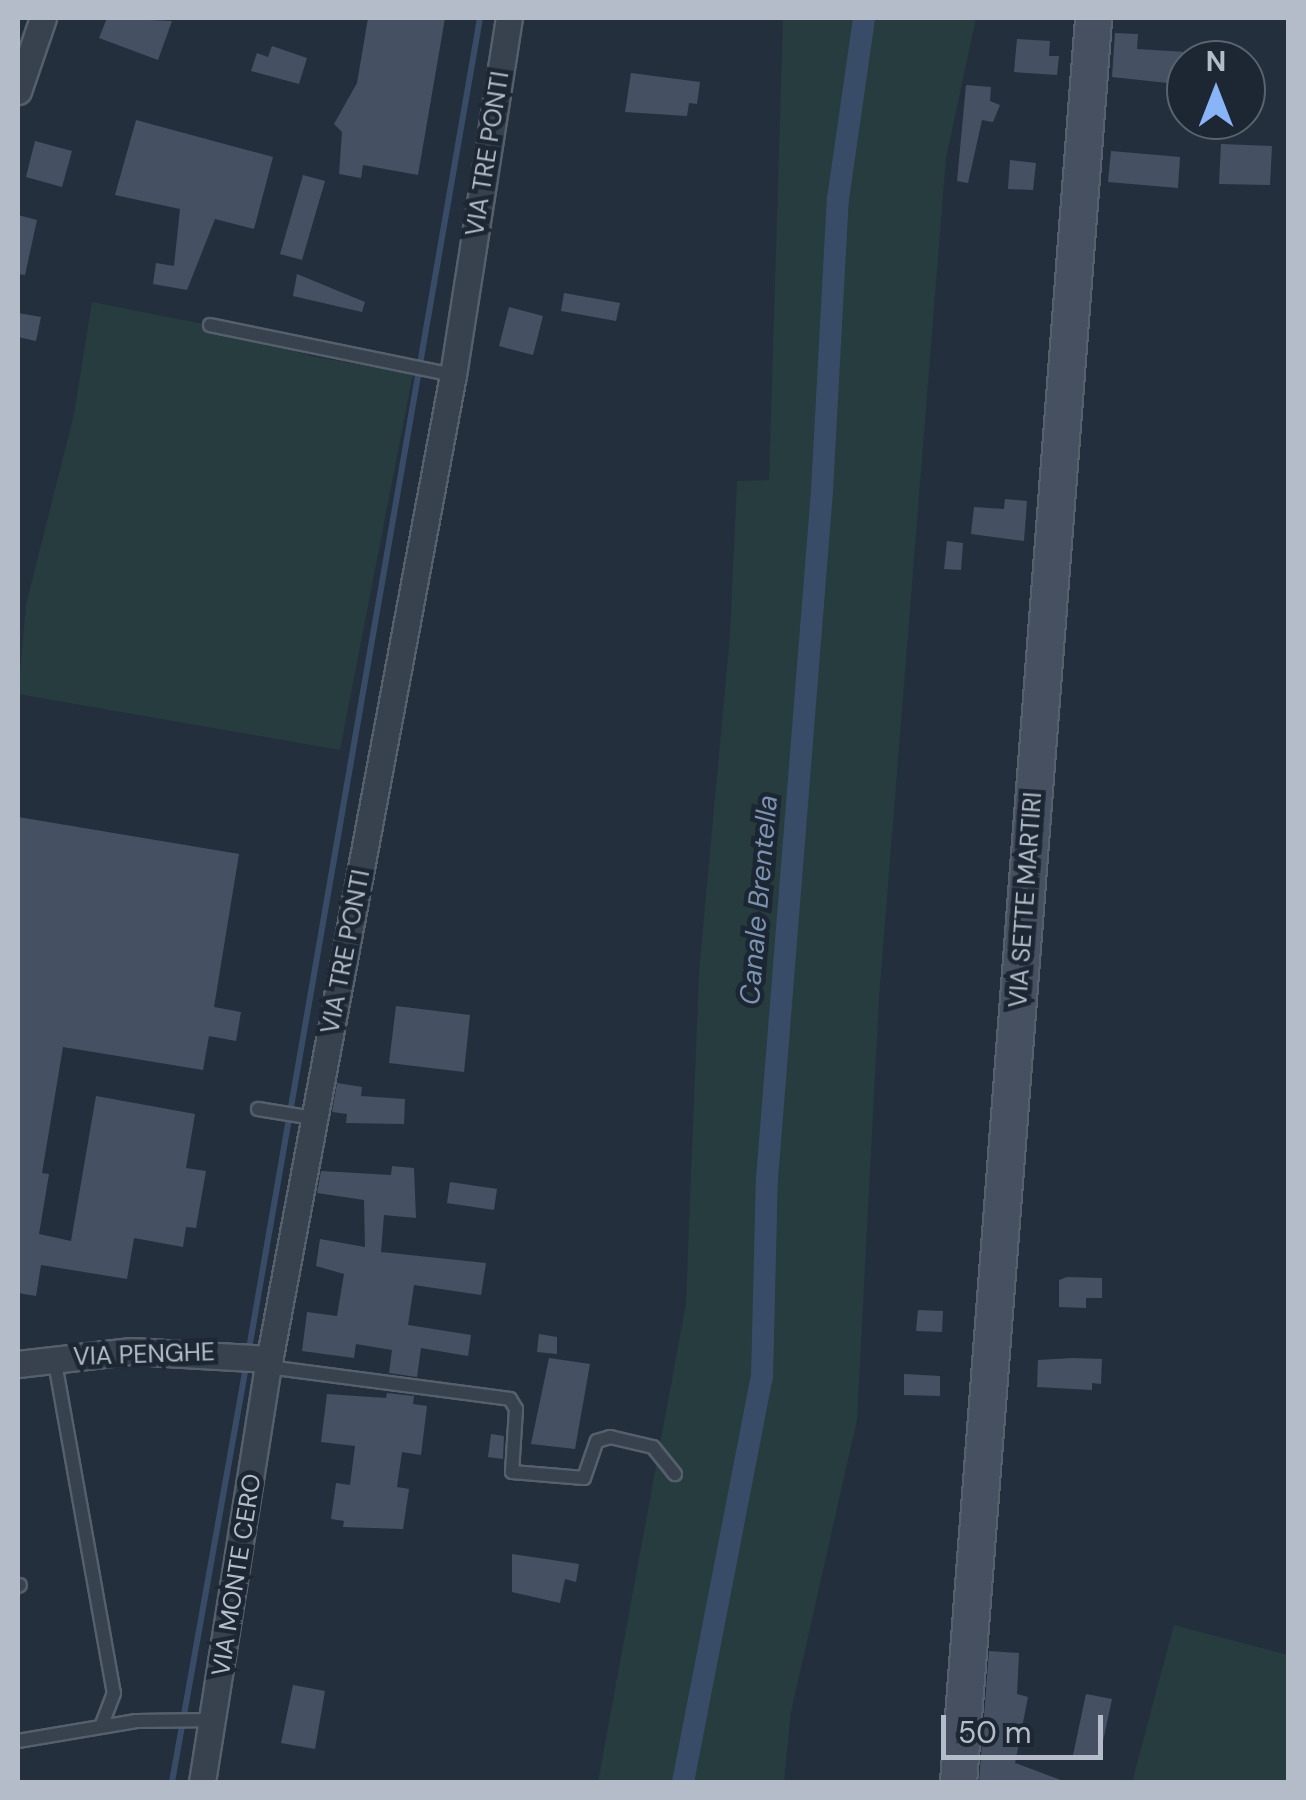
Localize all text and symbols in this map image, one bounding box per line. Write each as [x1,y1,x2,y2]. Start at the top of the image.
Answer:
north arrow [1166,40,1266,140]
text: N [1206,43,1226,80]
street label: VIA TRE PONTI [460,69,516,239]
street label: VIA SETTE MARTIRI [1003,791,1049,1009]
water label: Canale Brentella [733,794,785,1006]
street label: VIA TRE PONTI [315,867,377,1037]
street label: VIA PENGHE [73,1338,215,1372]
street label: VIA MONTE CERO [206,1472,268,1678]
scale bar [946,1695,1108,1757]
text: 50 m [958,1713,1032,1752]

